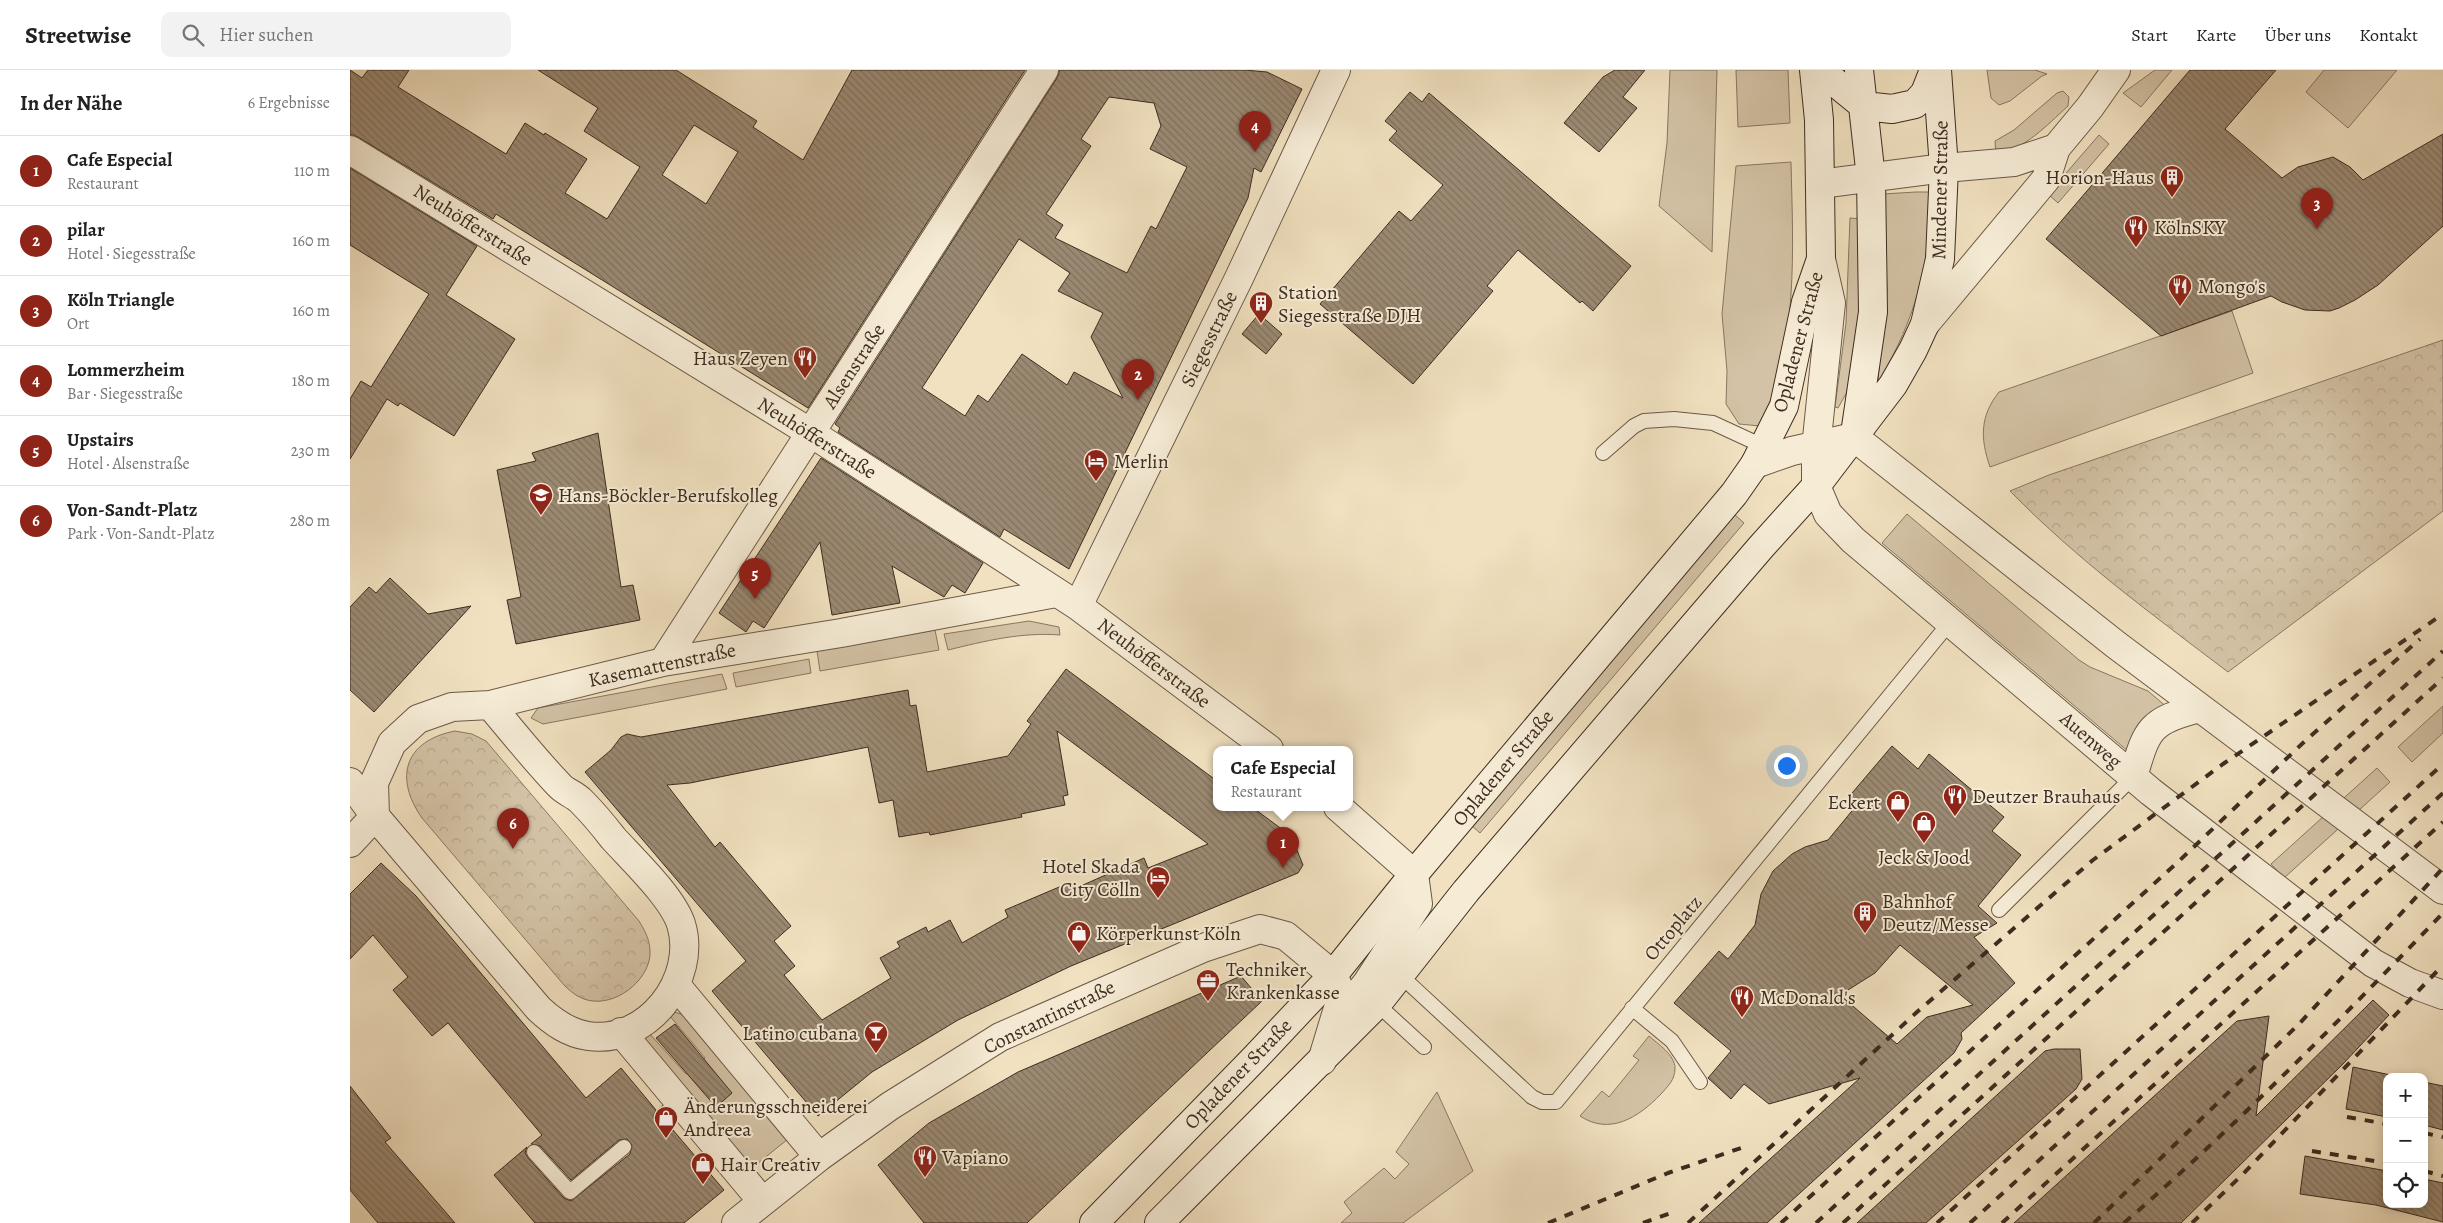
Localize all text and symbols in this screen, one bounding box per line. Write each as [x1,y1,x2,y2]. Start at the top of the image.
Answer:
search box [161,12,511,57]
text: Streetwise [25,19,131,51]
icon: search [179,21,207,49]
text: Hier suchen [219,22,313,48]
text: Start [2131,23,2168,47]
text: Karte [2196,23,2236,47]
text: Über uns [2264,23,2331,47]
text: Kontakt [2359,23,2418,47]
text: In der Nähe [20,89,122,117]
text: 6 Ergebnisse [248,92,330,114]
pin: 4 [1239,111,1271,152]
street label: Mindener Straße [1925,120,1955,260]
text: Cafe Especial [67,147,172,173]
text: 1 [33,160,39,182]
text: 110 m [294,160,330,182]
place label: Horion-Haus [2045,164,2154,191]
building icon: Horion-Haus [2159,164,2185,198]
text: Restaurant [67,173,139,195]
street label: Neuhöfferstraße [408,178,538,272]
pin: 3 [2301,188,2333,229]
restaurant icon: KölnSKY [2123,214,2149,248]
place label: KölnSKY [2154,214,2227,241]
text: pilar [67,217,105,243]
text: 2 [32,230,40,252]
text: 160 m [292,230,330,252]
text: Hotel · Siegesstraße [67,243,196,265]
street label: Opladener Straße [1766,269,1830,415]
restaurant icon: Mongo's [2167,273,2193,307]
place label: Mongo's [2198,273,2266,300]
place label: Station Siegesstraße DJH [1278,279,1421,329]
street label: Siegesstraße [1174,286,1244,392]
text: Köln Triangle [67,287,175,313]
building icon: Station Siegesstraße DJH [1248,290,1274,324]
text: 3 [33,300,39,322]
text: 160 m [292,300,330,322]
text: Ort [67,313,89,335]
street label: Alsenstraße [816,318,892,415]
place label: Haus Zeyen [693,345,788,372]
restaurant icon: Haus Zeyen [792,345,818,379]
text: Lommerzheim [67,357,185,383]
pin: 2 [1122,359,1154,400]
text: 4 [32,370,40,392]
text: 180 m [292,370,330,392]
text: Bar · Siegesstraße [67,383,183,405]
street label: Neuhöfferstraße [752,391,882,485]
text: Upstairs [67,427,134,453]
text: 5 [33,440,39,462]
text: 230 m [291,440,330,462]
hotel icon: Merlin [1083,448,1109,482]
place label: Merlin [1114,448,1169,475]
text: Hotel · Alsenstraße [67,453,190,475]
school or university icon: Hans-Böckler-Berufskolleg [528,482,554,516]
place label: Hans-Böckler-Berufskolleg [558,482,778,509]
text: Von-Sandt-Platz [67,497,197,523]
text: 6 [32,510,40,532]
text: 280 m [290,510,330,532]
text: Park · Von-Sandt-Platz [67,523,215,545]
pin: 5 [739,558,771,599]
street label: Neuhöfferstraße [1092,611,1216,715]
street label: Kasemattenstraße [586,636,738,694]
street label: Opladener Straße [1446,704,1560,832]
street label: Auenweg [2053,705,2128,775]
popup [1213,746,1353,811]
your location [1774,753,1800,779]
text: Cafe Especial [1230,755,1336,781]
text: Restaurant [1230,781,1302,803]
restaurant icon: Deutzer Brauhaus [1942,783,1968,817]
place label: Deutzer Brauhaus [1972,783,2120,810]
place label: Eckert [1827,789,1880,816]
shop icon: Eckert [1885,789,1911,823]
pin: 6 [497,808,529,849]
shop icon: Jeck & Jood [1911,810,1937,844]
pin: 1 [1267,827,1299,868]
place label: Jeck & Jood [1878,844,1970,871]
place label: Hotel Skada City Cölln [1042,853,1141,903]
hotel icon: Hotel Skada City Cölln [1145,865,1171,899]
place label: Bahnhof Deutz/Messe [1882,888,1989,938]
street label: Ottoplatz [1638,890,1708,966]
building icon: Bahnhof Deutz/Messe [1852,900,1878,934]
shop icon: Körperkunst Köln [1066,920,1092,954]
place label: Körperkunst Köln [1096,920,1241,947]
place label: Techniker Krankenkasse [1226,956,1340,1006]
office icon: Techniker Krankenkasse [1195,968,1221,1002]
street label: Constantinstraße [979,973,1119,1061]
restaurant icon: McDonald's [1729,984,1755,1018]
place label: McDonald's [1760,984,1856,1011]
street label: Opladener Straße [1178,1013,1298,1135]
place label: Latino cubana [742,1020,859,1047]
bar icon: Latino cubana [863,1020,889,1054]
map controls [2383,1073,2428,1208]
button: + [2383,1073,2428,1118]
place label: Änderungsschneiderei Andreea [683,1093,868,1143]
shop icon: Änderungsschneiderei Andreea [653,1105,679,1139]
button: − [2383,1118,2428,1163]
restaurant icon: Vapiano [912,1144,938,1178]
place label: Vapiano [941,1144,1008,1171]
shop icon: Hair Creativ [690,1151,716,1185]
place label: Hair Creativ [720,1151,821,1178]
button: locate [2383,1163,2428,1208]

